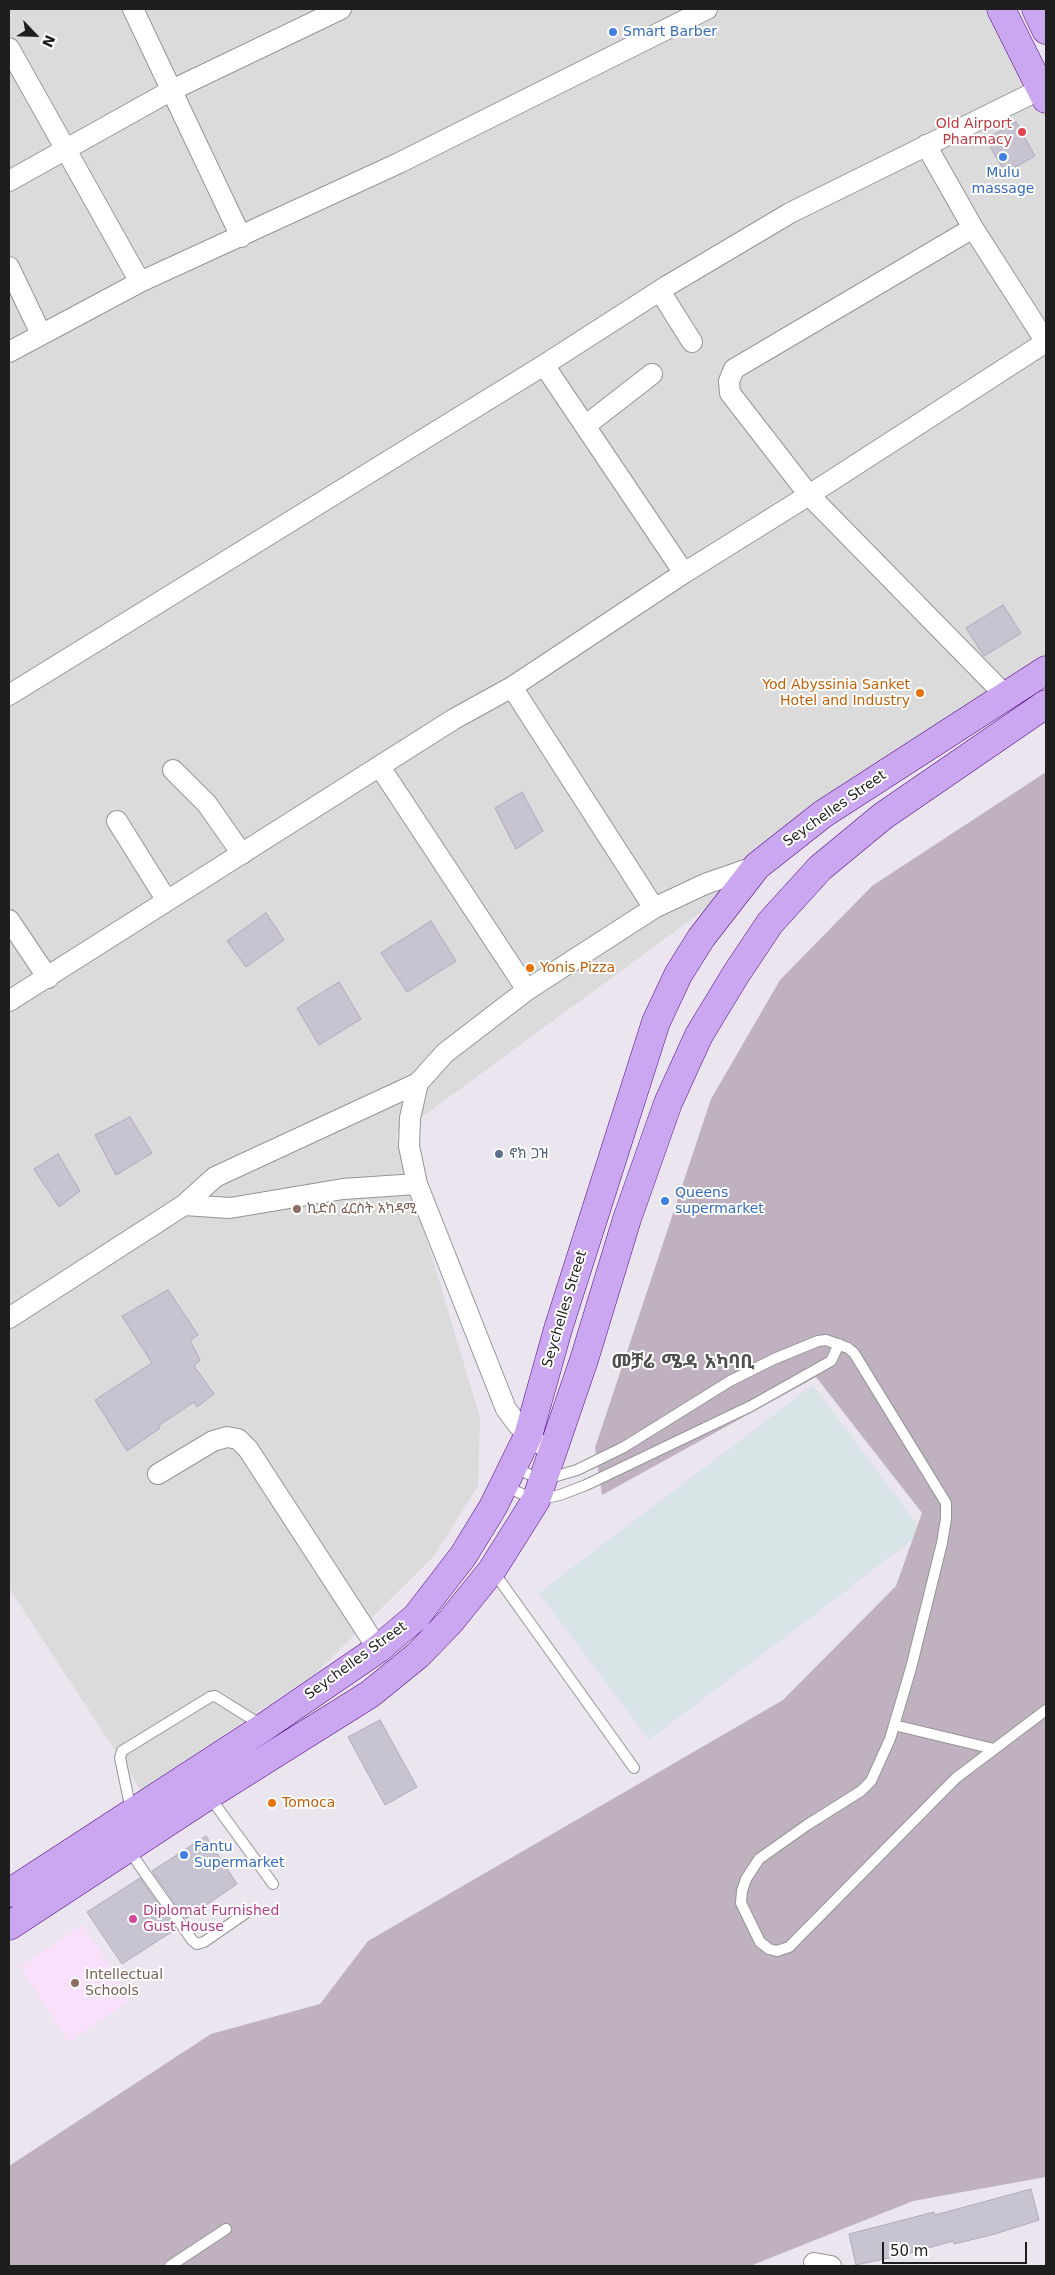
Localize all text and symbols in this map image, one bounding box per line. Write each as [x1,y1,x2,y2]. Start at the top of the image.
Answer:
north arrow [10,10,60,60]
place label: Smart Barber [623,24,717,40]
marker: Smart Barber [607,26,619,38]
text: N [39,32,58,50]
place label: Old Airport Pharmacy [936,116,1012,148]
marker: Old Airport Pharmacy [1016,126,1028,138]
marker: Mulu massage [997,151,1009,163]
place label: Mulu massage [972,165,1034,198]
place label: Yod Abyssinia Sanket Hotel and Industry [762,677,910,710]
marker: Yod Abyssinia Sanket Hotel and Industry [914,687,926,699]
street label: Seychelles Street [780,767,890,851]
place label: Yonis Pizza [540,960,615,976]
marker: Yonis Pizza [524,962,536,974]
place label: ኖክ ጋዝ [509,1146,548,1162]
marker: ኖክ ጋዝ [493,1148,505,1160]
place label: Queens supermarket [675,1185,764,1218]
marker: Queens supermarket [659,1195,671,1207]
place label: ኪድስ ፈርስት አካዳሚ [307,1201,417,1217]
marker: ኪድስ ፈርስት አካዳሚ [291,1203,303,1215]
street label: Seychelles Street [539,1248,591,1370]
district label: መቻሬ ሜዳ አካባቢ [611,1352,755,1374]
street label: Seychelles Street [302,1618,410,1704]
place label: Tomoca [282,1795,335,1811]
marker: Tomoca [266,1797,278,1809]
place label: Fantu Supermarket [194,1839,284,1871]
marker: Fantu Supermarket [178,1849,190,1861]
place label: Diplomat Furnished Gust House [143,1903,279,1935]
marker: Diplomat Furnished Gust House [127,1913,139,1925]
place label: Intellectual Schools [85,1967,163,2000]
marker: Intellectual Schools [69,1977,81,1989]
scale bar [885,2232,1030,2264]
text: 50 m [890,2242,928,2260]

